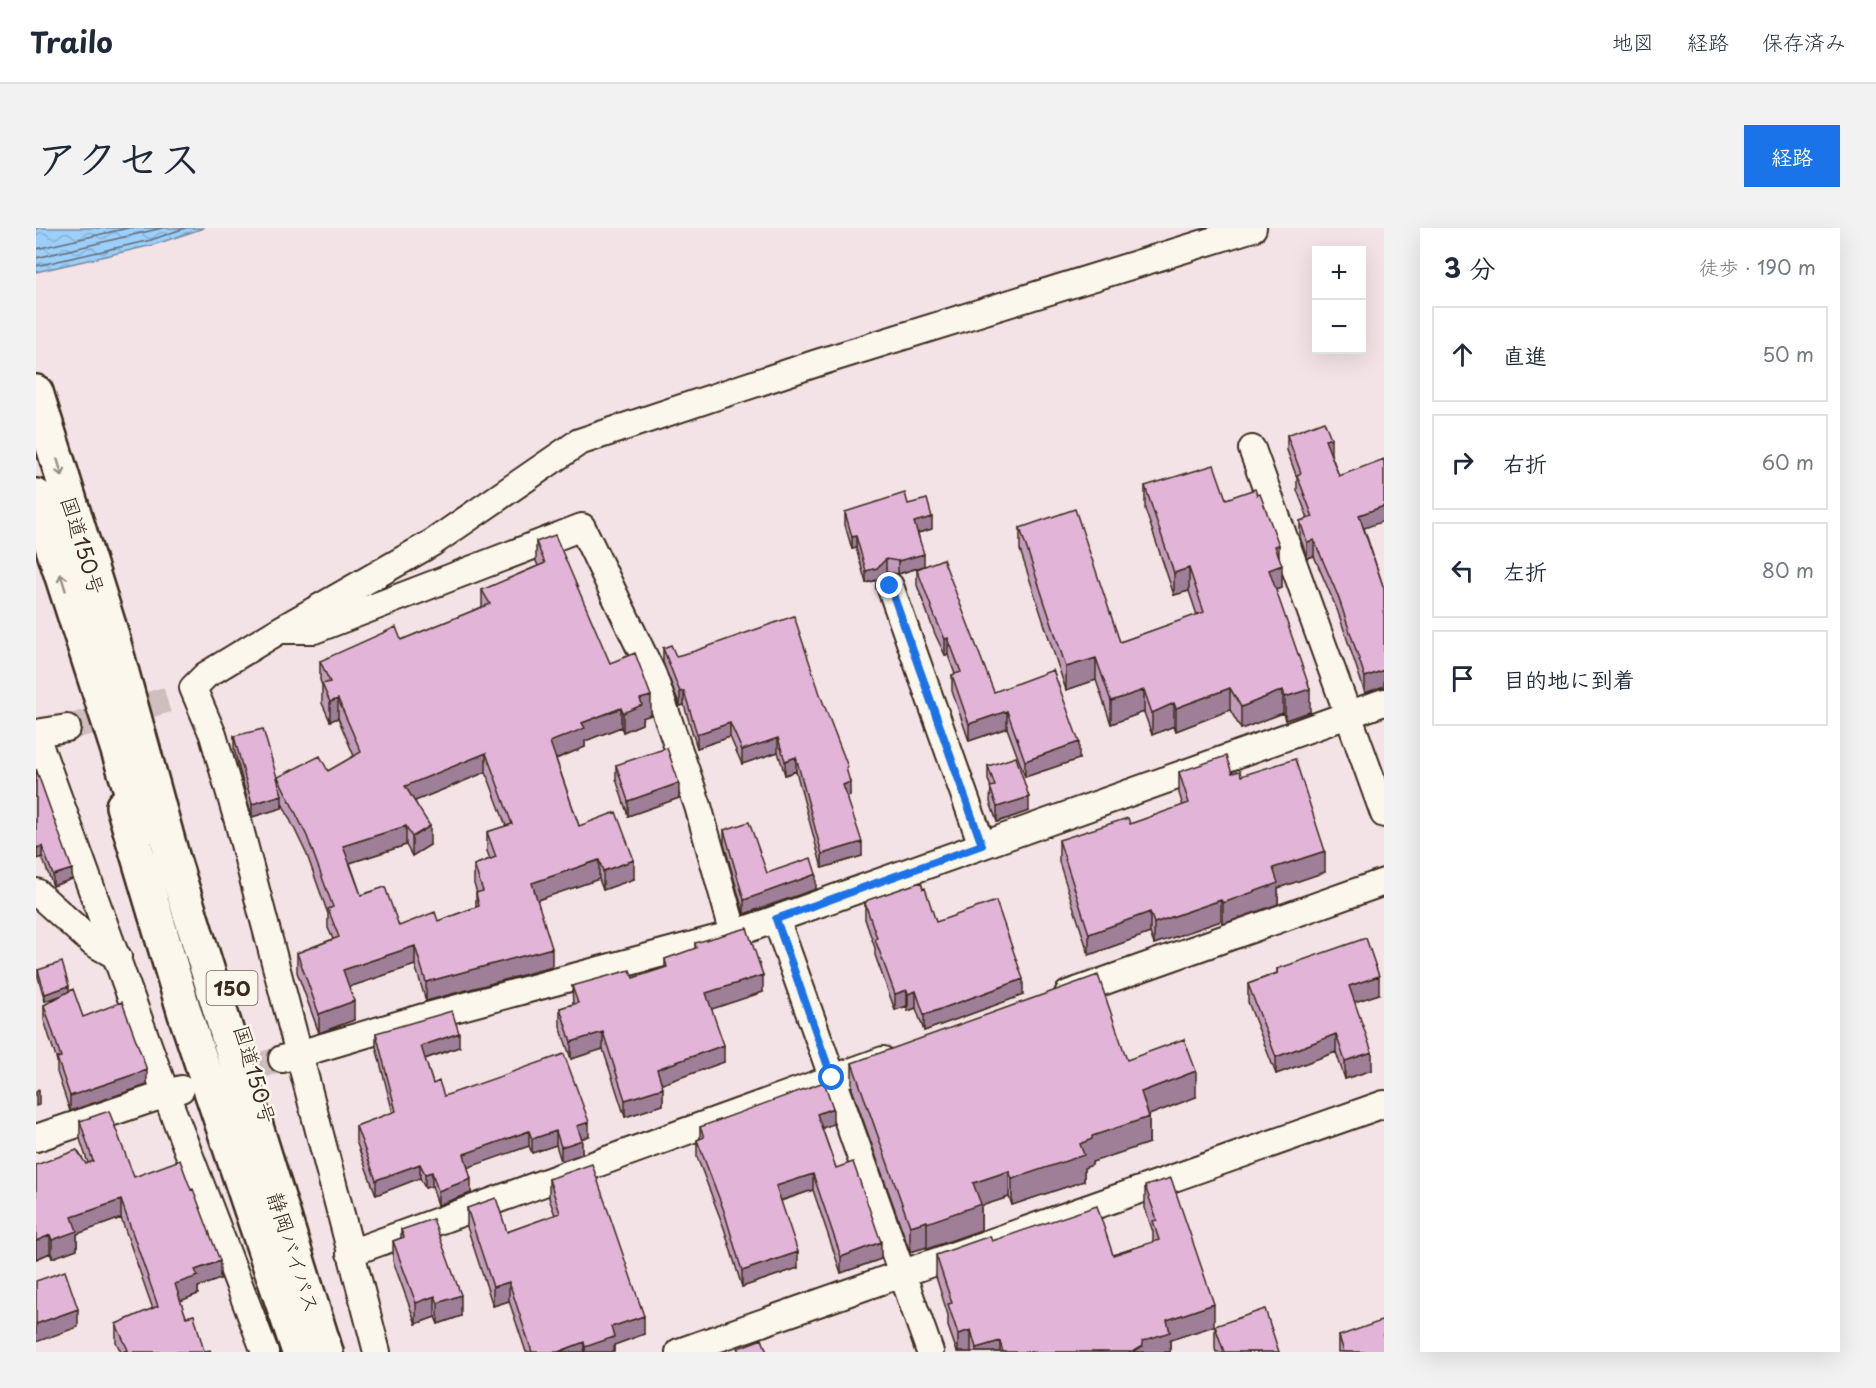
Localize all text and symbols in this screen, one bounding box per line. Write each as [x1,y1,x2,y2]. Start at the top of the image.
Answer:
text: Trailo [30,20,113,63]
text: 地図 [1612,25,1654,57]
text: 経路 [1687,25,1729,57]
text: 保存済み [1762,25,1846,57]
text: アクセス [36,125,201,188]
button: 経路 [1744,125,1840,187]
map controls [1312,246,1366,354]
button: + [1312,246,1366,300]
text: 3 分 [1444,248,1495,287]
text: 徒歩 · 190 m [1699,252,1816,282]
button: − [1312,300,1366,354]
icon: ahead [1446,338,1479,371]
text: 直進 [1503,338,1547,371]
text: 50 m [1762,339,1814,369]
icon: right [1446,446,1479,479]
text: 右折 [1503,446,1547,479]
text: 60 m [1762,447,1814,477]
one-way arrow [55,458,66,477]
street label: 国道150号 [54,492,114,598]
icon: left [1446,554,1479,587]
text: 左折 [1503,554,1547,587]
text: 80 m [1762,555,1814,585]
route end [876,572,902,598]
one-way arrow [57,573,68,592]
icon: arrive [1446,662,1479,695]
text: 目的地に到着 [1503,662,1635,695]
road number: 150 [206,971,258,1005]
street label: 国道150号 [227,1021,285,1127]
route start [818,1064,844,1090]
street label: 静岡バイパス [260,1187,330,1317]

